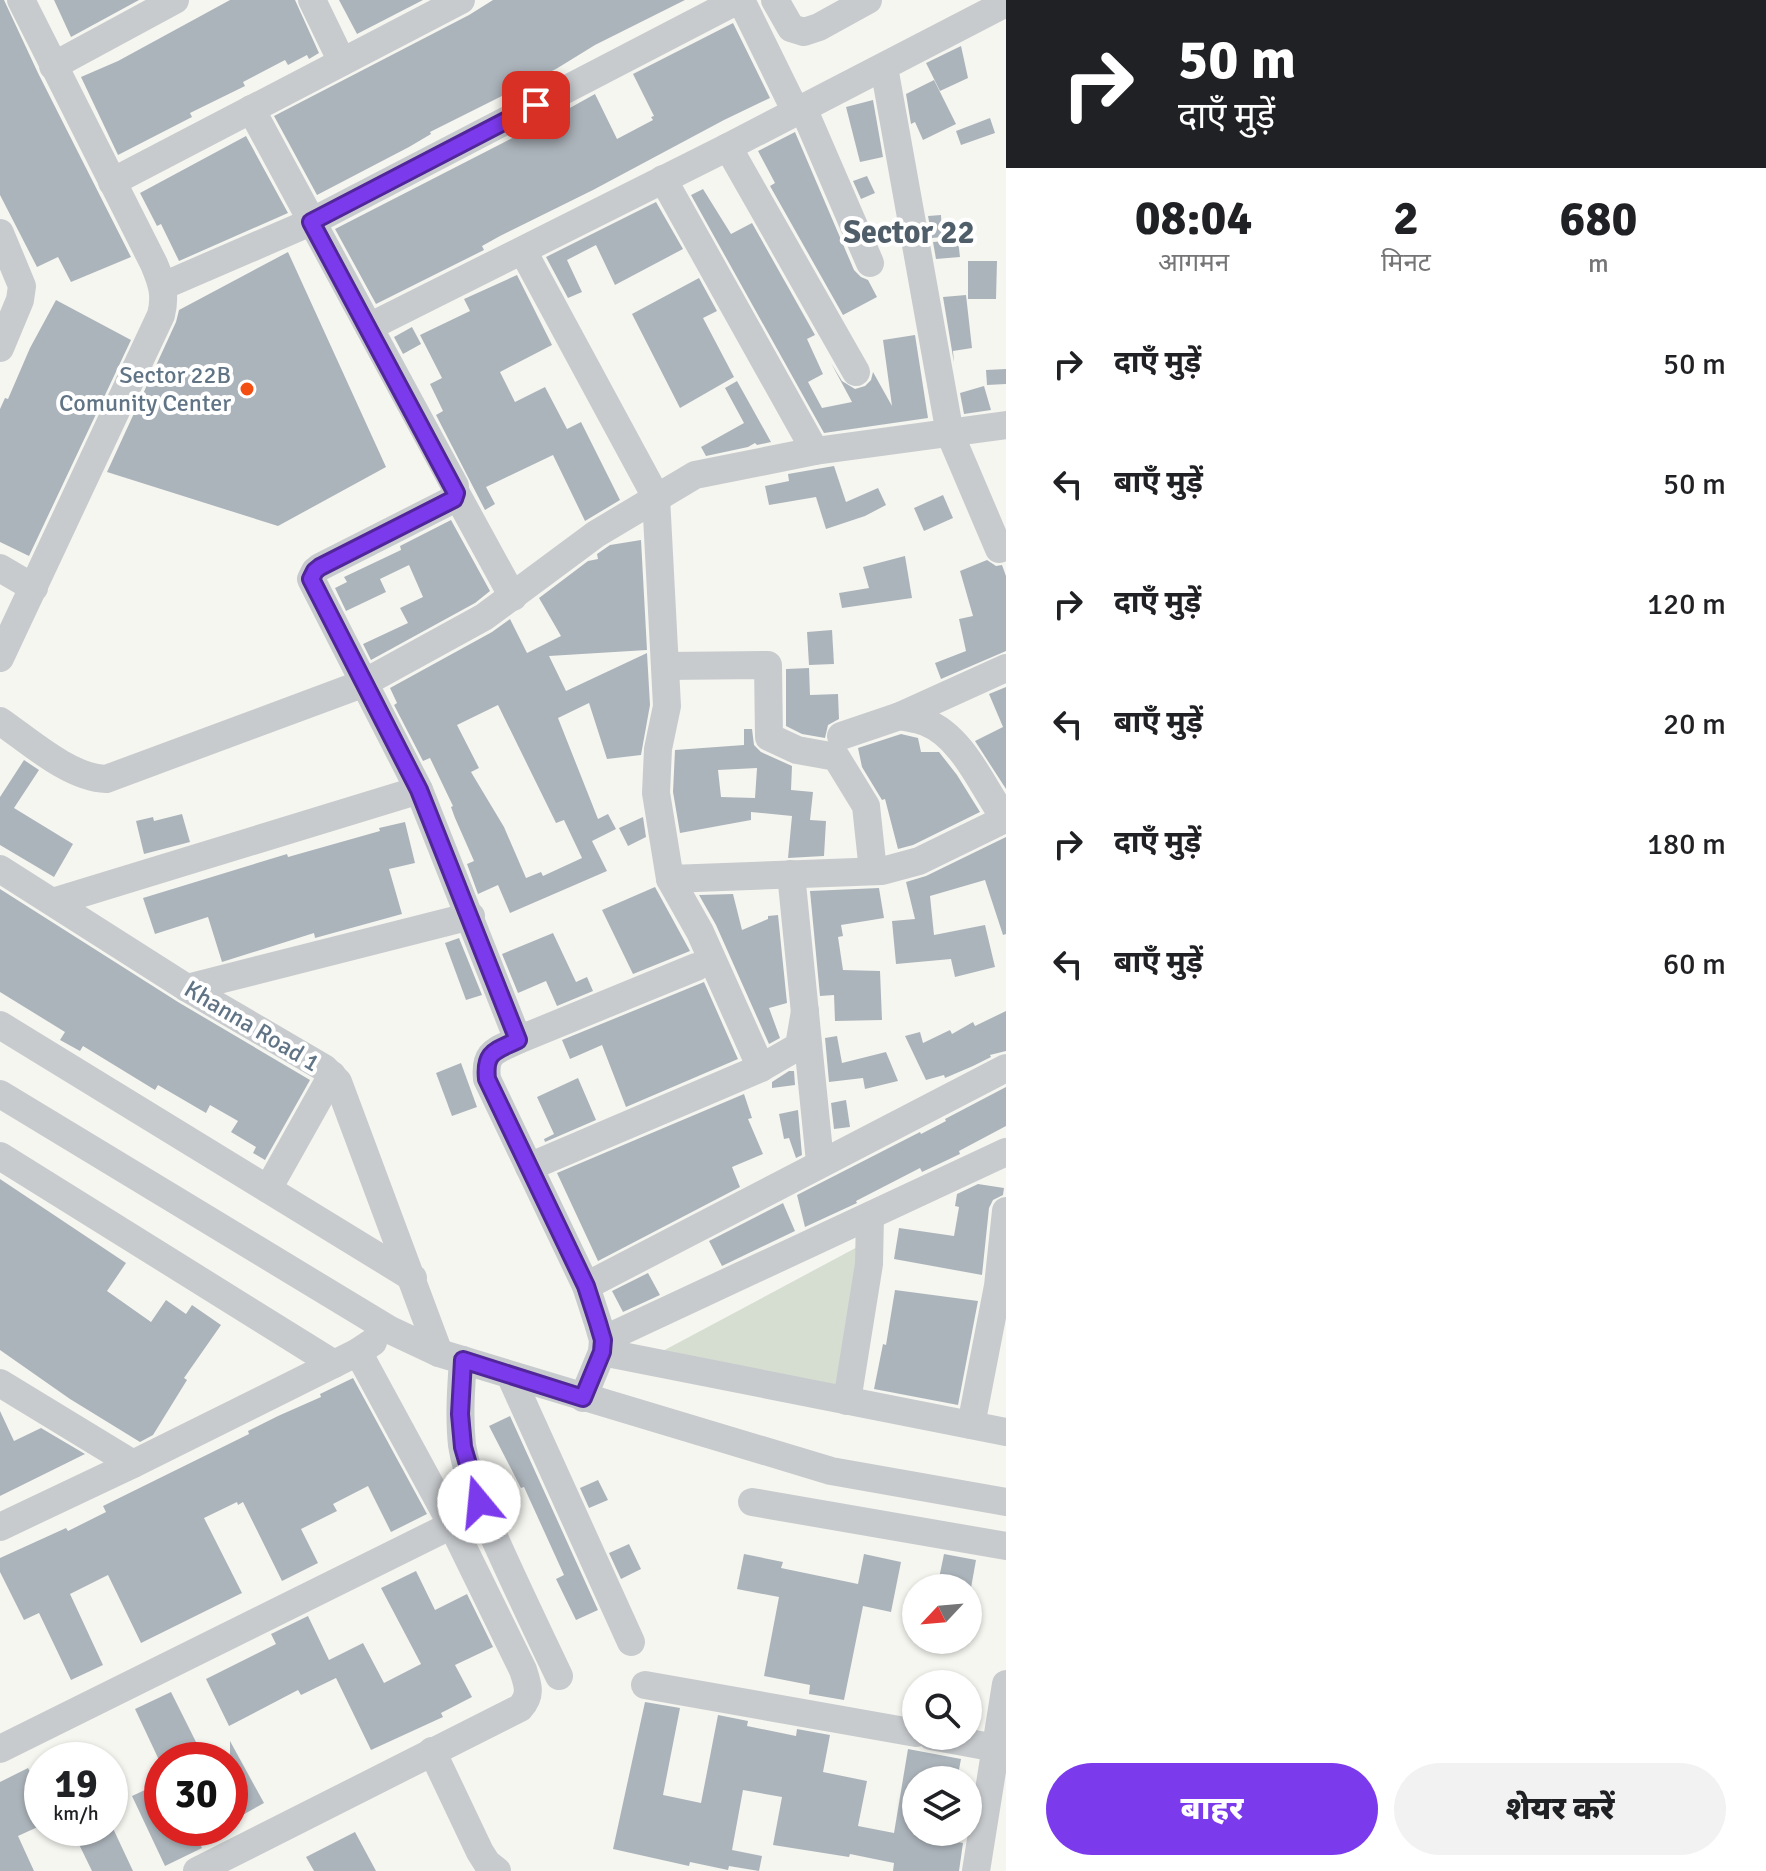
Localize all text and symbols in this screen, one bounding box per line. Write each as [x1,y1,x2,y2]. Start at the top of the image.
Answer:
text: 50 m [1178,25,1296,94]
icon: right [1046,32,1150,136]
pin [502,71,570,139]
icon: arrive [514,83,558,127]
text: दाएँ मुड़ें [1178,94,1275,139]
text: 08:04 [1135,189,1252,248]
text: 2 [1393,189,1419,248]
text: 680 [1560,190,1637,249]
district label: Sector 22 [843,213,975,252]
text: आगमन [1158,247,1229,279]
text: मिनट [1381,247,1431,279]
text: m [1588,248,1609,280]
icon: right [1046,342,1090,386]
text: दाएँ मुड़ें [1114,344,1201,381]
text: 50 m [1663,346,1726,383]
place label: Sector 22B Comunity Center [59,360,231,418]
marker: Sector 22B Comunity Center [238,380,256,398]
icon: left [1046,462,1090,506]
text: बाएँ मुड़ें [1114,464,1203,501]
text: 50 m [1663,466,1726,503]
icon: right [1046,582,1090,626]
text: दाएँ मुड़ें [1114,584,1201,621]
text: 120 m [1647,586,1726,623]
icon: left [1046,702,1090,746]
text: बाएँ मुड़ें [1114,704,1203,741]
text: 20 m [1663,706,1726,743]
icon: right [1046,822,1090,866]
text: दाएँ मुड़ें [1114,824,1201,861]
text: 180 m [1647,826,1726,863]
icon: left [1046,942,1090,986]
text: बाएँ मुड़ें [1114,944,1203,981]
text: 60 m [1663,946,1726,983]
street label: Khanna Road 1 [179,974,325,1078]
position arrow [437,1460,521,1544]
north arrow [902,1574,982,1654]
map controls [902,1574,982,1846]
button: search [902,1670,982,1750]
speed limit sign: 30 [144,1742,248,1846]
text: 19 [54,1759,98,1809]
button: बाहर [1046,1763,1378,1855]
button: शेयर करें [1394,1763,1726,1855]
button: layers [902,1766,982,1846]
text: km/h [53,1801,99,1826]

